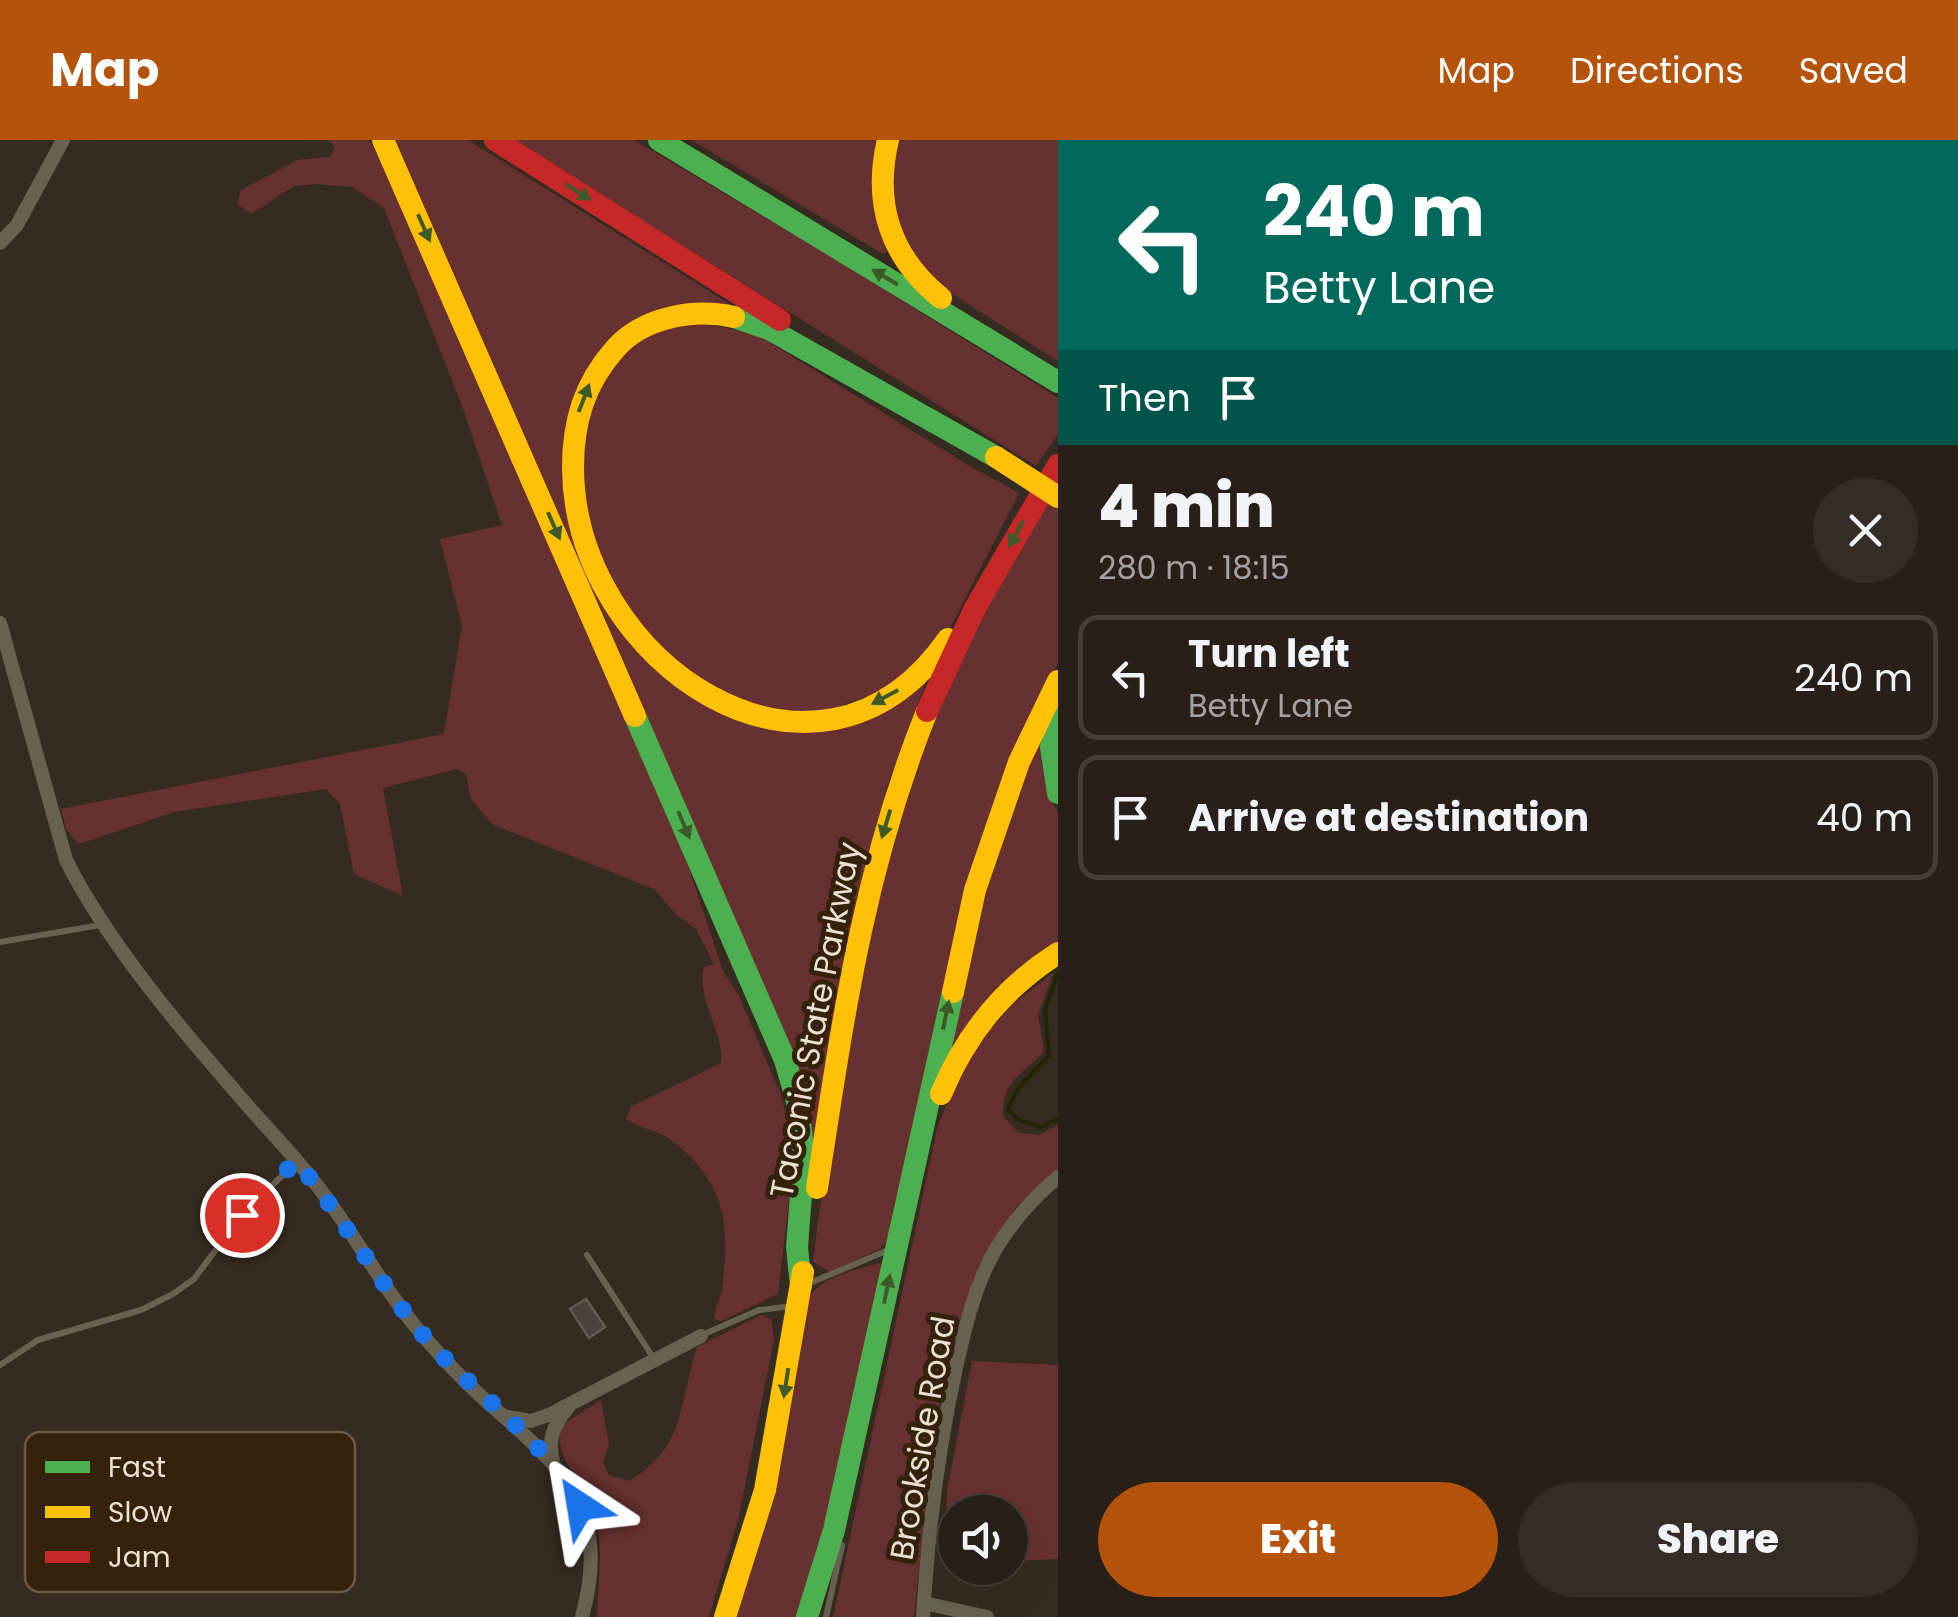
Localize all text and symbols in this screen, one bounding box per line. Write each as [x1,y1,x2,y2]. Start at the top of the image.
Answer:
text: Map [50,36,159,103]
text: Map [1438,46,1515,95]
text: Directions [1570,46,1744,95]
text: Saved [1799,46,1908,95]
text: 240 m [1263,162,1485,261]
icon: left [1098,180,1228,310]
one-way arrow [564,182,591,201]
one-way arrow [416,214,432,243]
text: Betty Lane [1263,256,1495,319]
one-way arrow [871,269,899,286]
icon: arrive [1211,370,1266,425]
text: Then [1098,371,1191,424]
one-way arrow [577,383,592,413]
text: 4 min [1098,464,1275,548]
button: close [1813,478,1918,583]
one-way arrow [546,511,562,541]
one-way arrow [1008,520,1025,549]
text: 280 m · 18:15 [1098,545,1290,590]
text: Turn left [1188,627,1350,680]
icon: left [1103,650,1158,705]
text: 240 m [1794,651,1913,704]
text: Betty Lane [1188,683,1353,728]
one-way arrow [870,688,899,705]
icon: arrive [1103,790,1158,845]
text: Arrive at destination [1188,791,1589,844]
text: 40 m [1816,791,1913,844]
one-way arrow [676,810,692,840]
one-way arrow [878,810,893,840]
street label: Taconic State Parkway [758,838,872,1202]
one-way arrow [939,999,955,1030]
pin [200,1173,285,1258]
icon: arrive [215,1188,270,1243]
one-way arrow [880,1273,896,1304]
street label: Brookside Road [878,1313,966,1563]
one-way arrow [777,1367,793,1399]
legend [25,1432,355,1592]
text: Fast [108,1448,166,1487]
position arrow [528,1454,632,1558]
button: Exit [1098,1482,1498,1597]
button: Share [1518,1482,1918,1597]
text: Slow [108,1493,172,1532]
map controls [938,1495,1028,1585]
button: sound [938,1495,1028,1585]
text: Jam [108,1538,171,1577]

